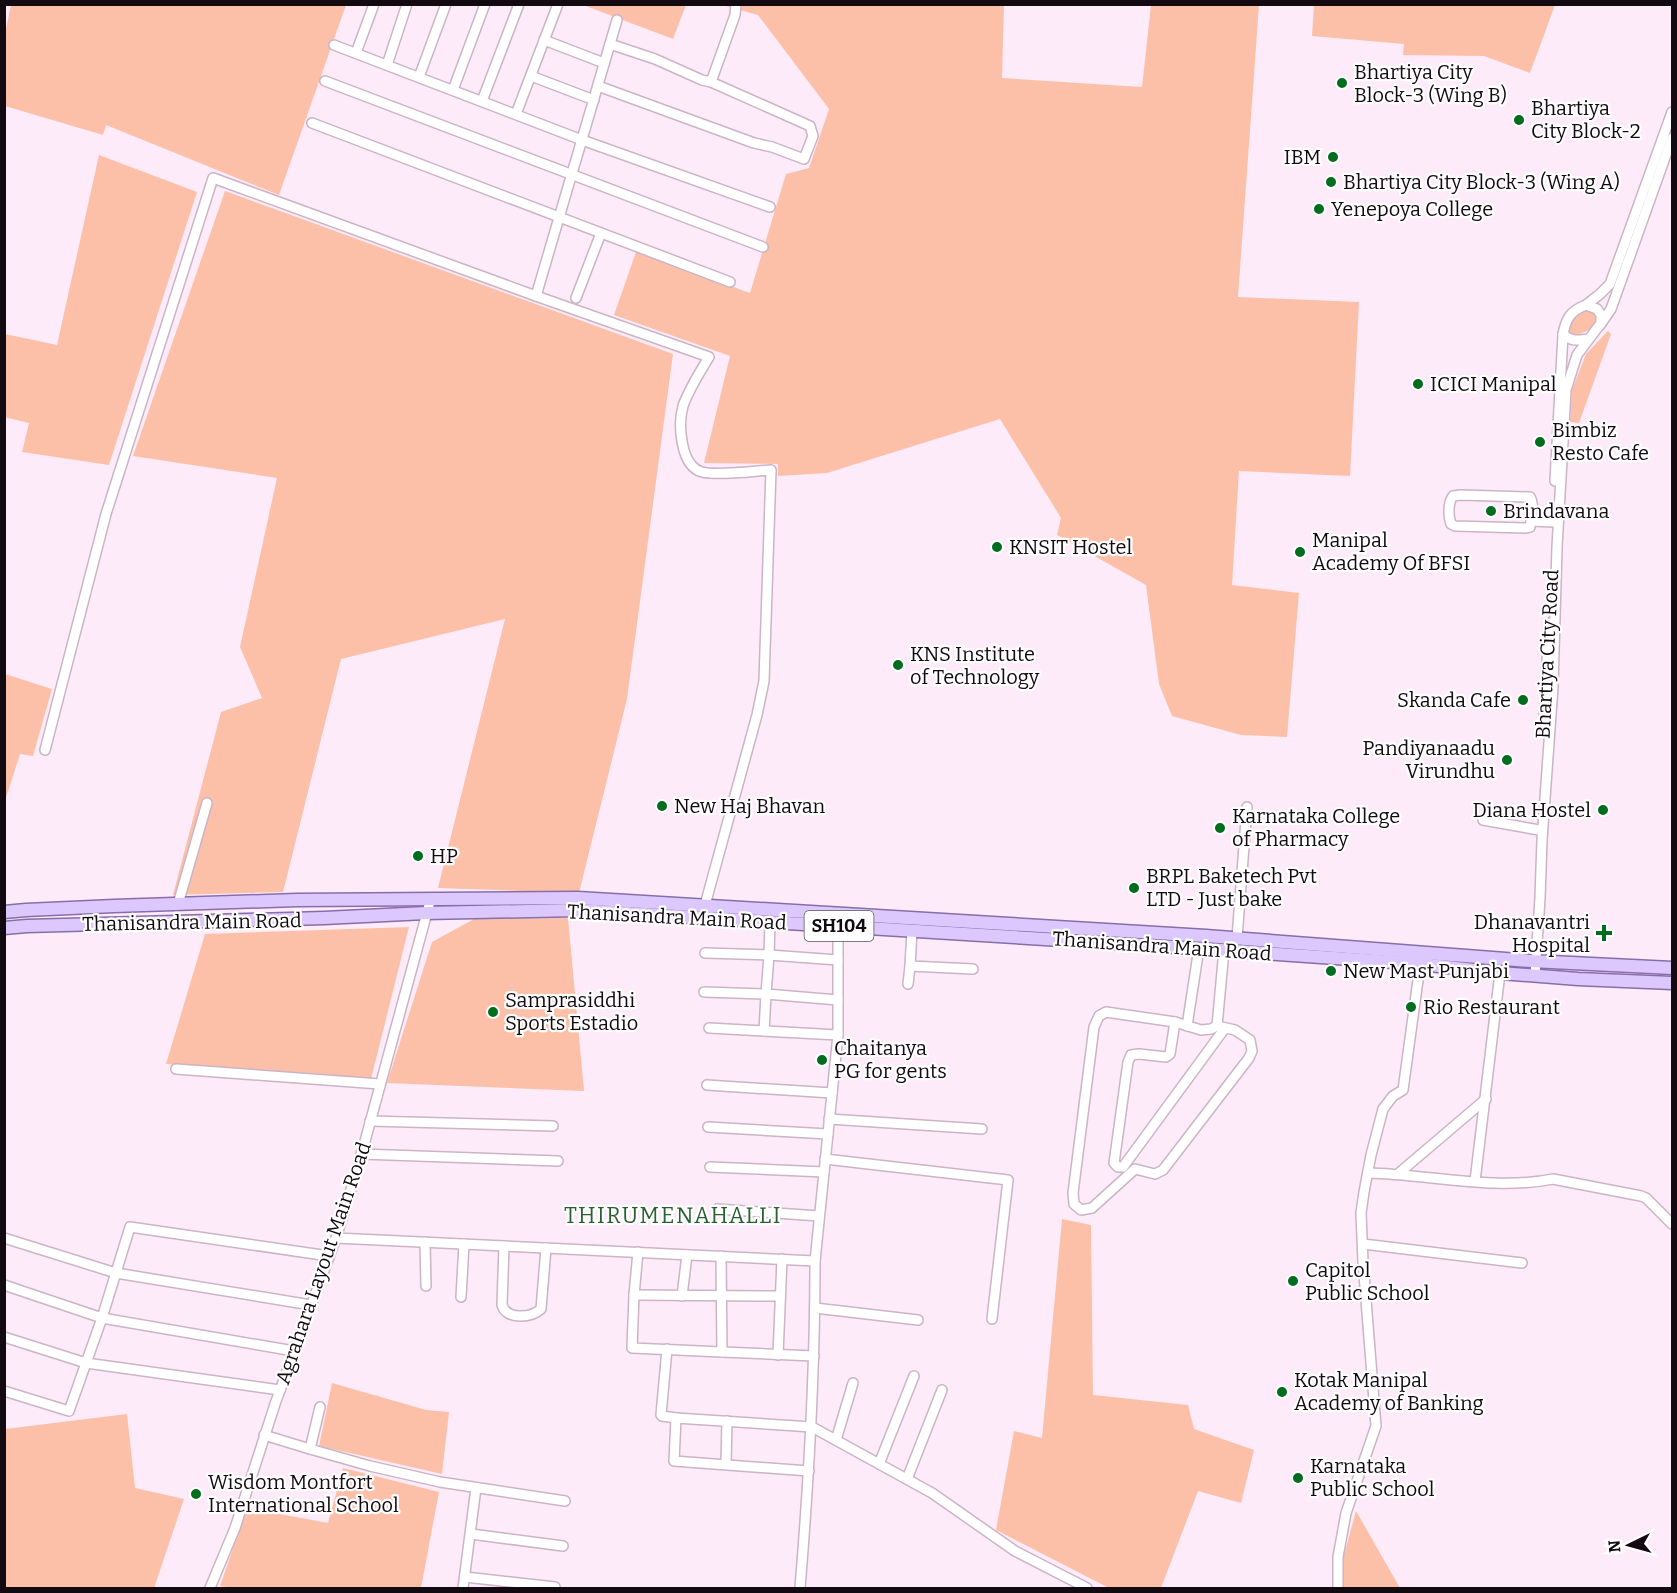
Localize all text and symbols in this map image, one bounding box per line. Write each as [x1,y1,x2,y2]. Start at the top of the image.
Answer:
place label: Bhartiya City Block-3 (Wing B) [1354,60,1507,107]
marker: Bhartiya City Block-3 (Wing B) [1335,76,1349,90]
place label: Bhartiya City Block-2 [1531,96,1641,143]
marker: Bhartiya City Block-2 [1512,113,1526,127]
place label: IBM [1284,145,1321,169]
marker: IBM [1326,150,1340,164]
place label: Bhartiya City Block-3 (Wing A) [1343,170,1620,194]
marker: Bhartiya City Block-3 (Wing A) [1324,175,1338,189]
place label: Yenepoya College [1331,197,1493,221]
marker: Yenepoya College [1312,202,1326,216]
place label: ICICI Manipal [1430,372,1557,396]
marker: ICICI Manipal [1411,377,1425,391]
place label: Bimbiz Resto Cafe [1552,418,1649,465]
marker: Bimbiz Resto Cafe [1533,435,1547,449]
place label: Brindavana [1503,499,1609,523]
marker: Brindavana [1484,504,1498,518]
place label: Manipal Academy Of BFSI [1312,528,1470,575]
place label: KNSIT Hostel [1009,535,1133,559]
marker: KNSIT Hostel [990,540,1004,554]
marker: Manipal Academy Of BFSI [1293,545,1307,559]
street label: Bhartiya City Road [1531,568,1563,739]
place label: KNS Institute of Technology [910,642,1040,689]
marker: KNS Institute of Technology [891,658,905,672]
place label: Skanda Cafe [1397,688,1511,712]
marker: Skanda Cafe [1516,693,1530,707]
place label: Pandiyanaadu Virundhu [1363,736,1495,783]
marker: Pandiyanaadu Virundhu [1500,753,1514,767]
place label: New Haj Bhavan [674,794,826,819]
place label: Diana Hostel [1472,798,1591,822]
marker: New Haj Bhavan [655,799,669,813]
marker: Diana Hostel [1596,803,1610,817]
place label: Karnataka College of Pharmacy [1232,804,1400,851]
marker: Karnataka College of Pharmacy [1213,821,1227,835]
place label: HP [430,844,458,868]
marker: HP [411,849,425,863]
place label: BRPL Baketech Pvt LTD - Just bake [1146,864,1317,911]
marker: BRPL Baketech Pvt LTD - Just bake [1127,881,1141,895]
street label: Thanisandra Main Road [567,899,787,935]
street label: Thanisandra Main Road [82,908,302,936]
place label: Dhanavantri Hospital [1474,910,1590,957]
road number: SH104 [804,911,874,941]
marker: Dhanavantri Hospital [1595,924,1613,942]
street label: Thanisandra Main Road [1052,926,1273,966]
place label: New Mast Punjabi [1343,959,1509,984]
marker: New Mast Punjabi [1324,964,1338,978]
place label: Samprasiddhi Sports Estadio [505,988,638,1035]
place label: Rio Restaurant [1423,995,1560,1019]
marker: Rio Restaurant [1404,1000,1418,1014]
marker: Samprasiddhi Sports Estadio [486,1005,500,1019]
place label: Chaitanya PG for gents [834,1036,947,1083]
marker: Chaitanya PG for gents [815,1053,829,1067]
street label: Agrahara Layout Main Road [270,1139,376,1387]
district label: THIRUMENAHALLI [564,1202,782,1229]
place label: Capitol Public School [1305,1258,1430,1305]
marker: Capitol Public School [1286,1274,1300,1288]
place label: Kotak Manipal Academy of Banking [1294,1368,1484,1415]
marker: Kotak Manipal Academy of Banking [1275,1385,1289,1399]
place label: Karnataka Public School [1310,1454,1435,1501]
place label: Wisdom Montfort International School [208,1470,399,1517]
marker: Karnataka Public School [1291,1471,1305,1485]
marker: Wisdom Montfort International School [189,1487,203,1501]
north arrow [1599,1515,1659,1575]
text: N [1605,1539,1625,1553]

